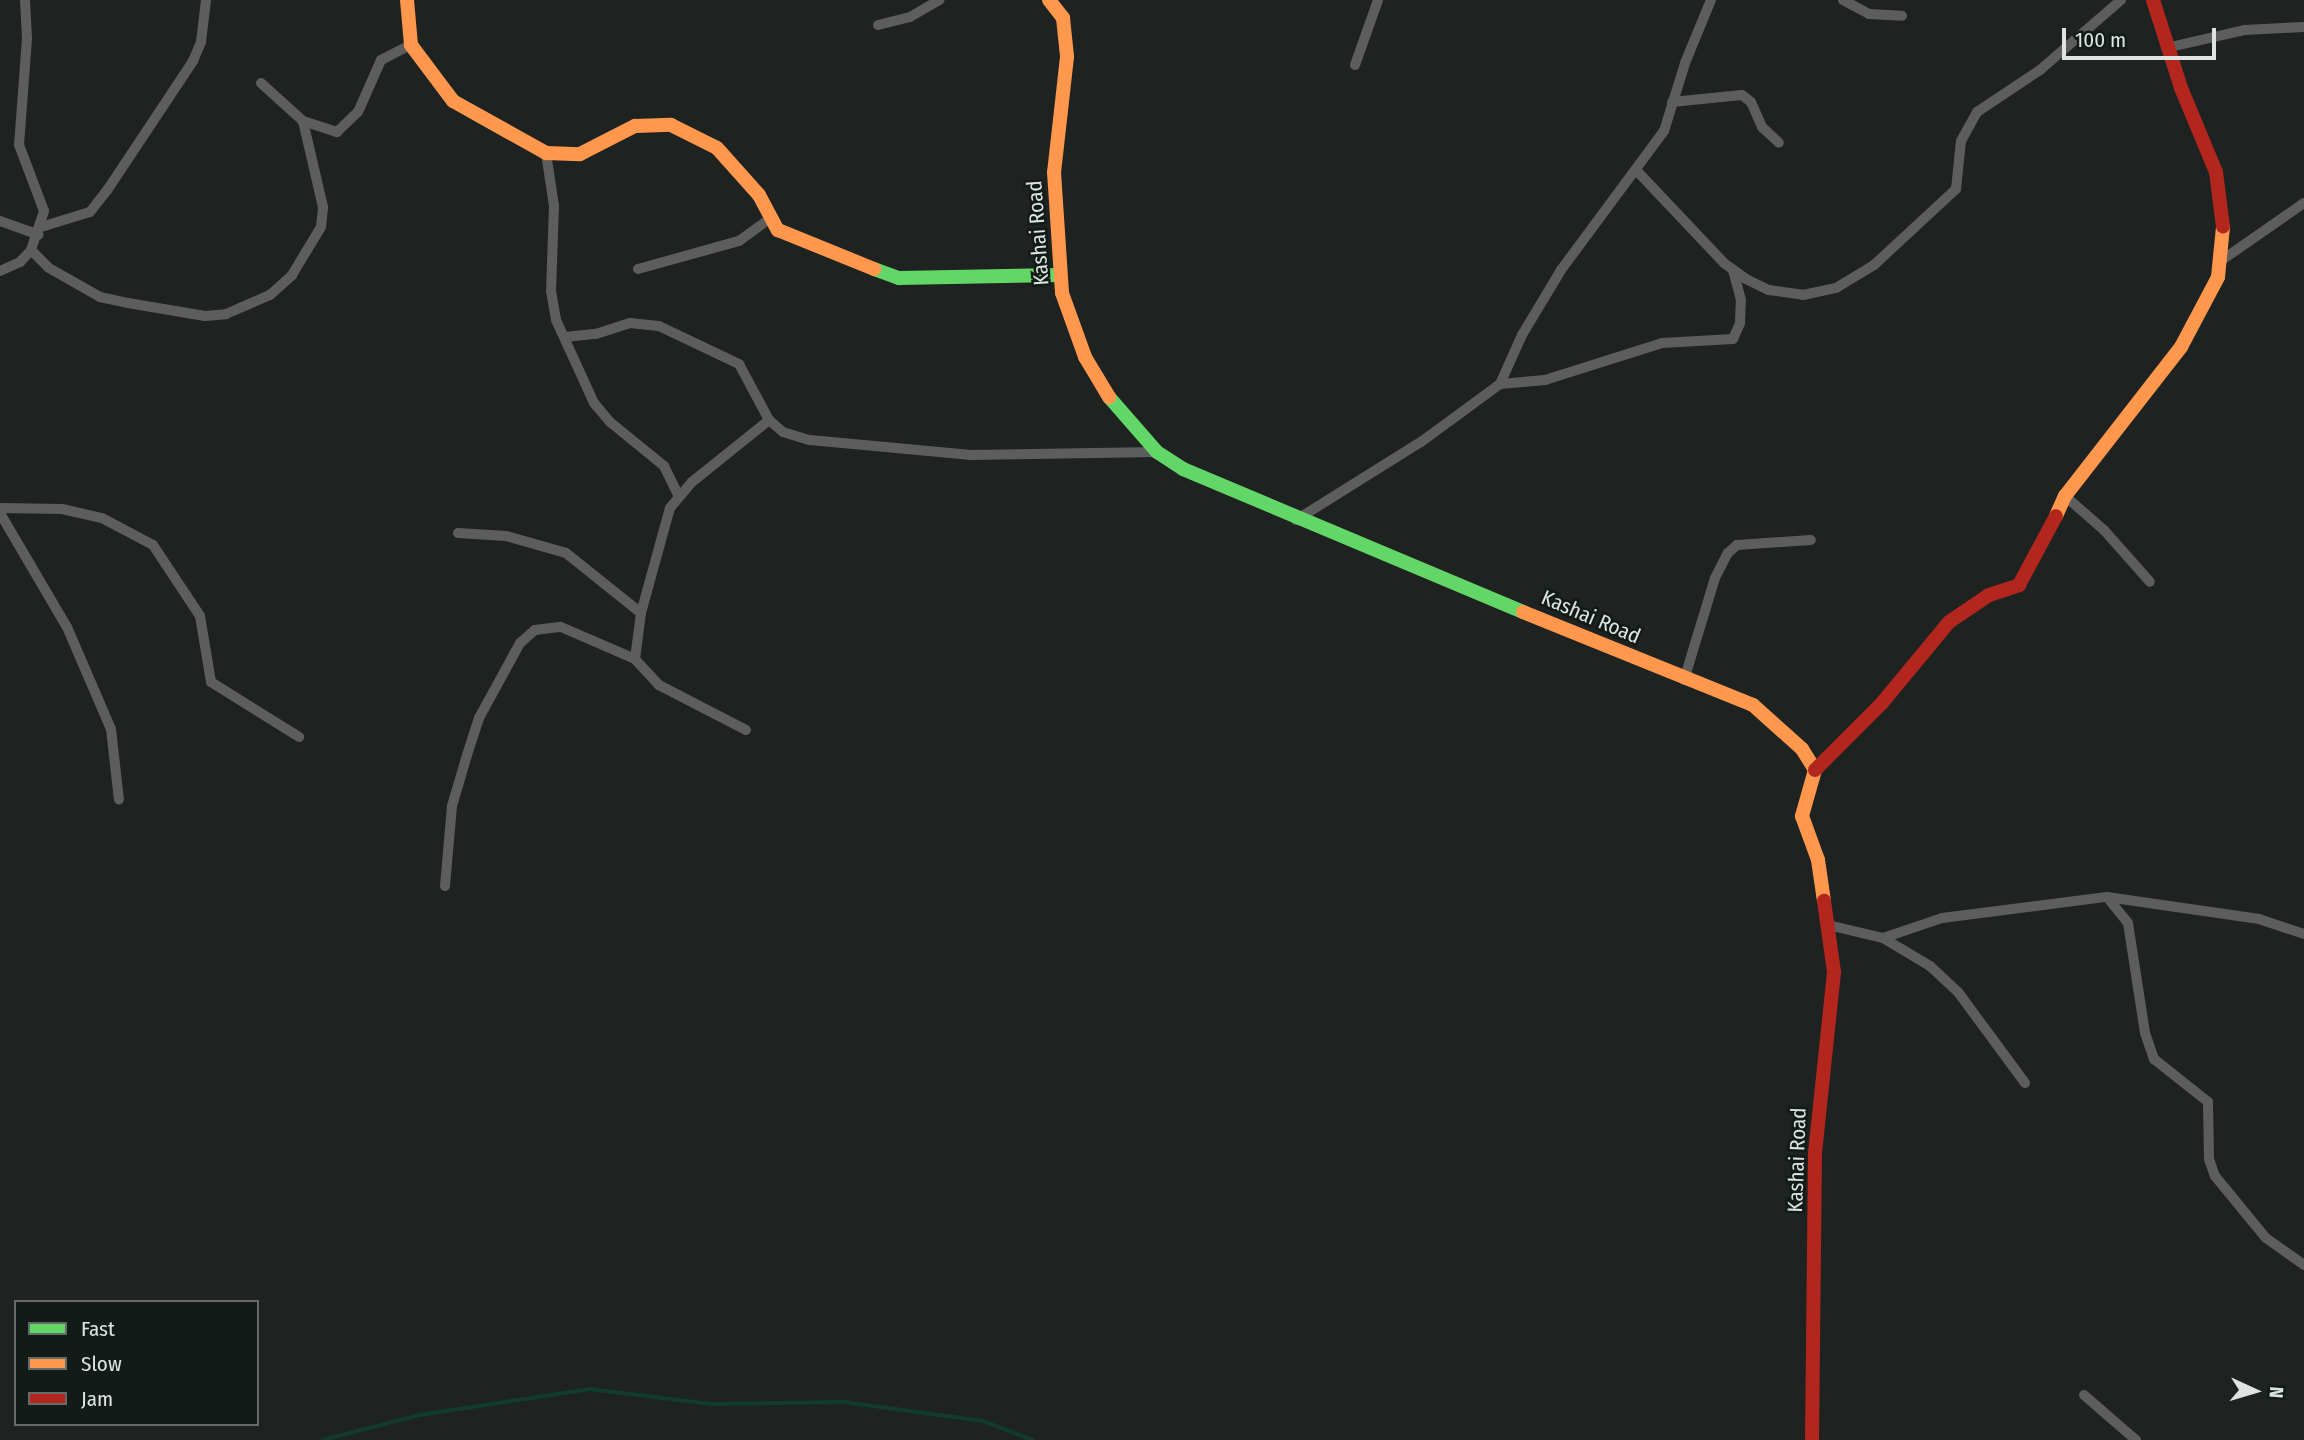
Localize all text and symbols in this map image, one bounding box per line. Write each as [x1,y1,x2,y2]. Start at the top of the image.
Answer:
scale bar [2066,14,2220,58]
text: 100 m [2075,27,2126,53]
street label: Kashai Road [1022,180,1054,286]
street label: Kashai Road [1538,585,1644,649]
street label: Kashai Road [1783,1107,1811,1213]
legend [14,1300,259,1426]
text: Fast [81,1316,115,1342]
text: Slow [81,1351,122,1377]
north arrow [2220,1356,2290,1426]
text: Jam [81,1386,113,1412]
text: N [2265,1386,2288,1399]

